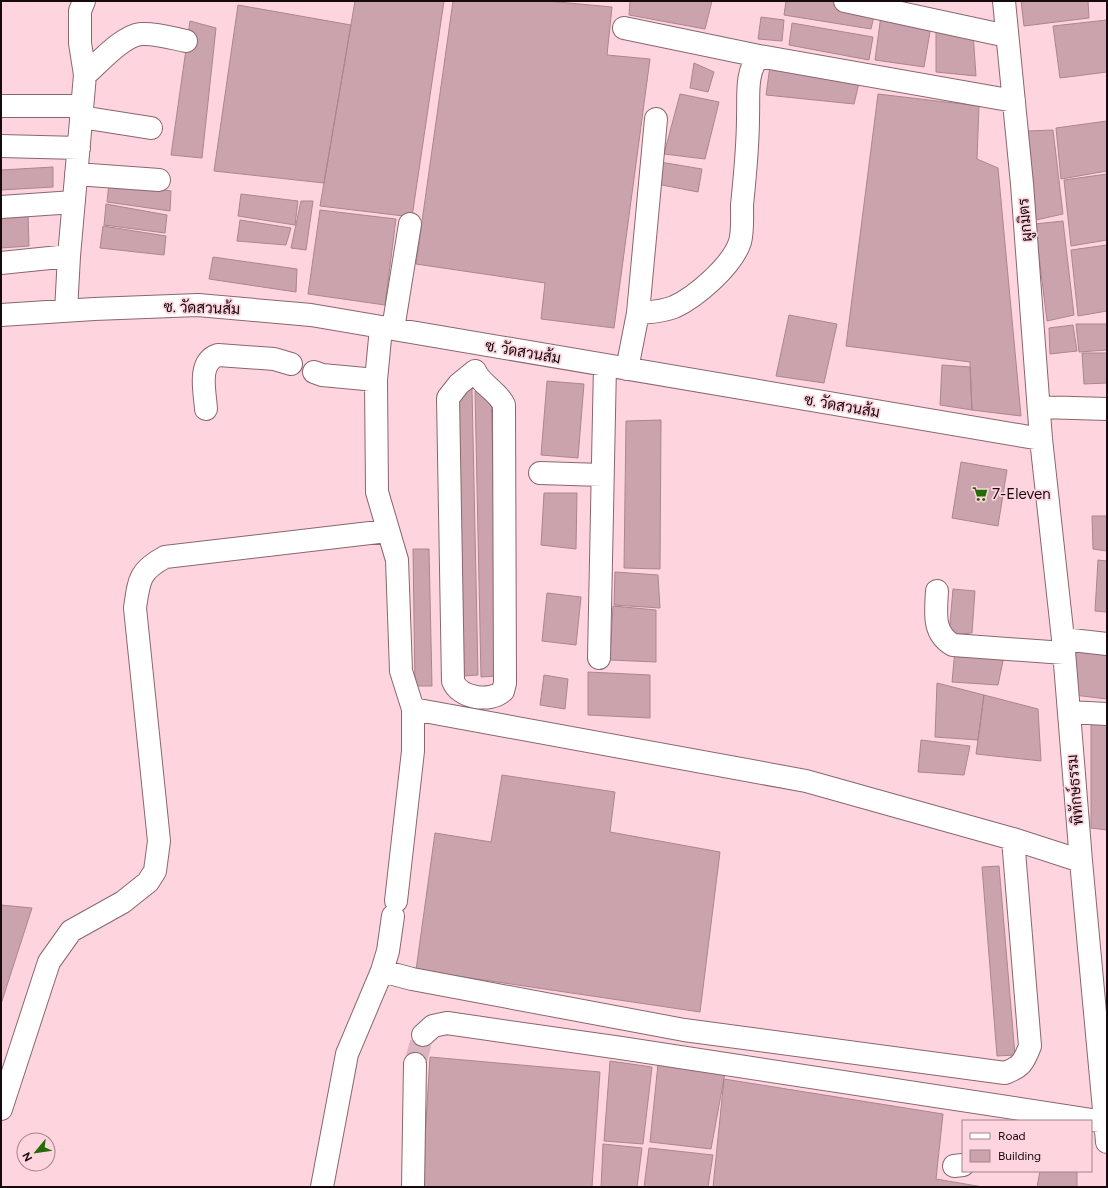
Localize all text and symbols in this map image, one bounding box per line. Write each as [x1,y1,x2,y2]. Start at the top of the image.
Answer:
street label: ผูกมิตร [1014,197,1037,242]
street label: ซ. วัดสวนส้ม [163,297,241,318]
street label: ซ. วัดสวนส้ม [484,336,562,368]
street label: ซ. วัดสวนส้ม [803,390,881,422]
supermarket icon: 7-Eleven [971,485,989,503]
place label: 7-Eleven [992,485,1051,503]
street label: พิทักษ์ธรรม [1062,754,1087,826]
legend [962,1120,1092,1172]
text: Road [998,1129,1026,1143]
north arrow [16,1132,56,1172]
text: Building [998,1149,1041,1163]
text: N [20,1150,35,1163]

